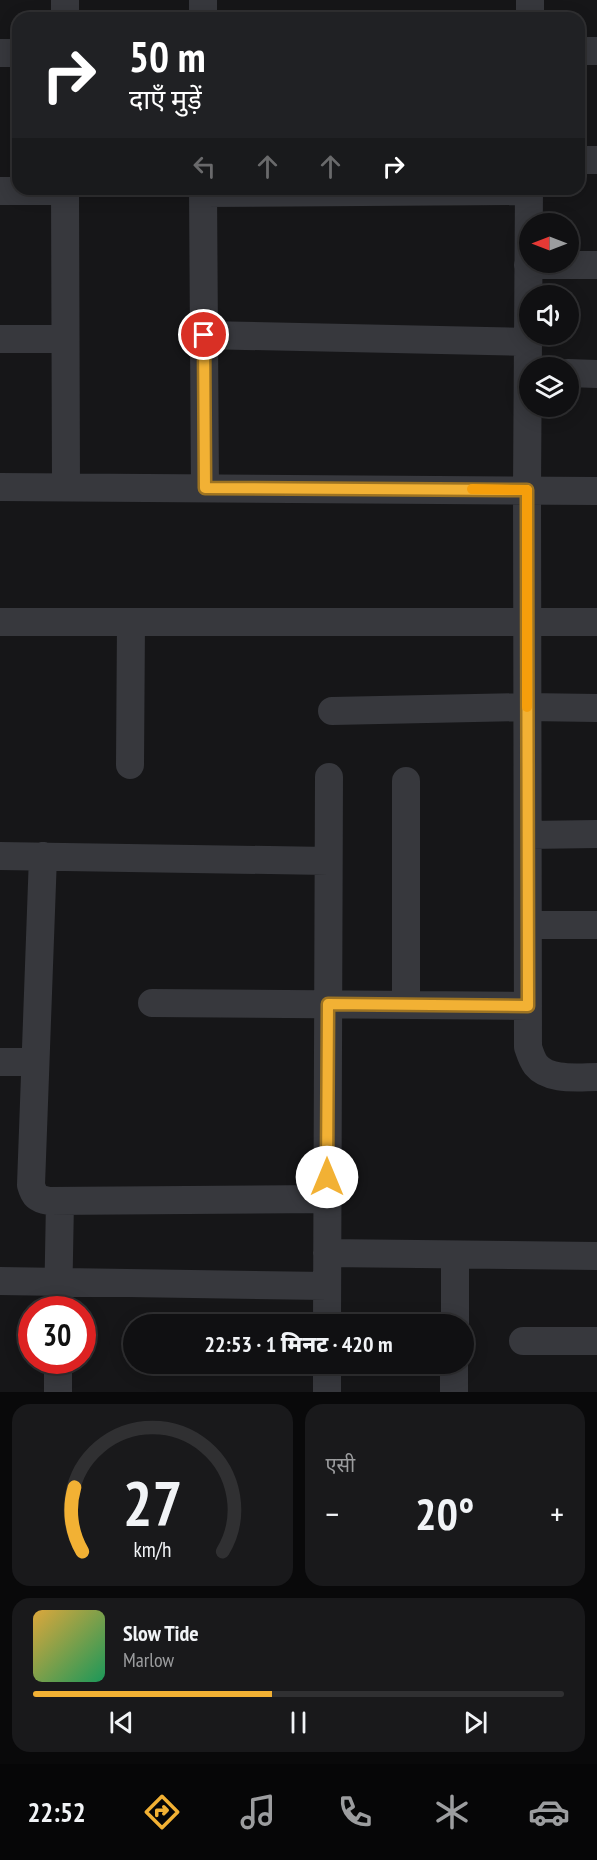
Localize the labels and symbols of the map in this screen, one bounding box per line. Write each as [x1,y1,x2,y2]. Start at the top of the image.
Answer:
north arrow [519,213,579,273]
pin [178,309,229,360]
position arrow [295,1145,359,1209]
speed limit sign: 30 [18,1296,96,1374]

